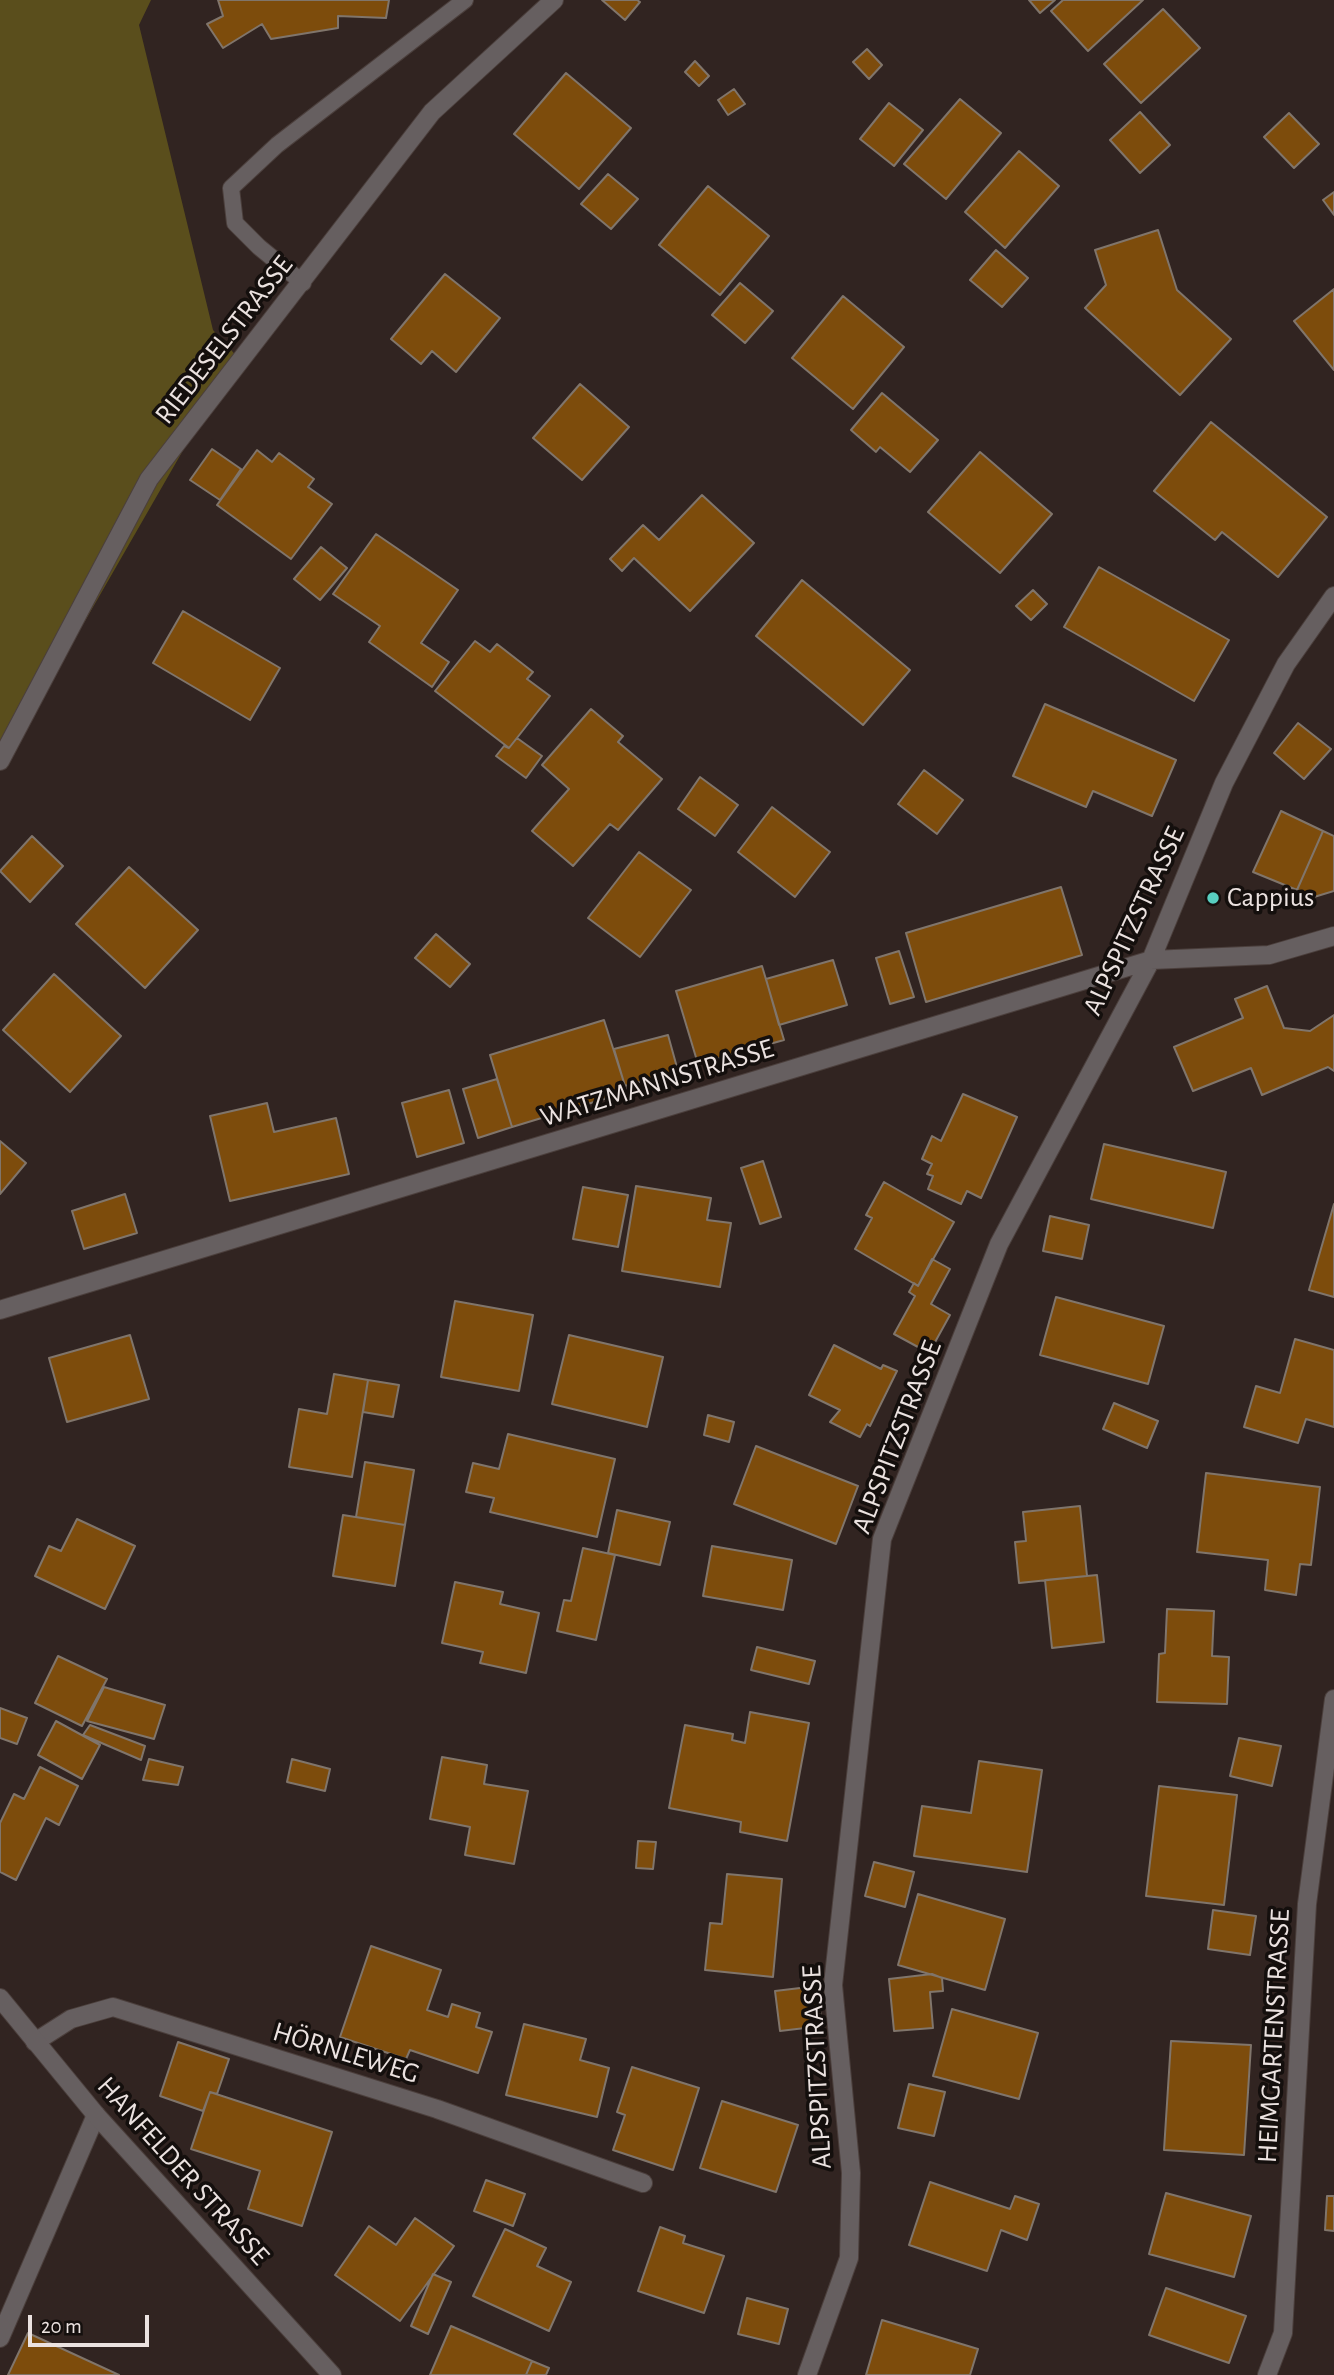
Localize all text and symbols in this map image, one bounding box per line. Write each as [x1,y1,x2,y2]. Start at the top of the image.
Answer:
street label: RIEDESELSTRASSE [148,249,300,431]
street label: ALPSPITZSTRASSE [1076,821,1192,1021]
place label: Cappius [1227,881,1314,915]
marker: Cappius [1205,890,1221,906]
street label: WATZMANNSTRASSE [536,1032,778,1134]
street label: ALPSPITZSTRASSE [845,1336,949,1538]
street label: HEIMGARTENSTRASSE [1251,1908,1297,2164]
street label: ALPSPITZSTRASSE [795,1964,839,2170]
street label: HÖRNLEWEG [269,2015,423,2091]
street label: HANFELDER STRASSE [90,2070,276,2272]
scale bar [32,2302,152,2346]
text: 20 m [41,2316,82,2337]

